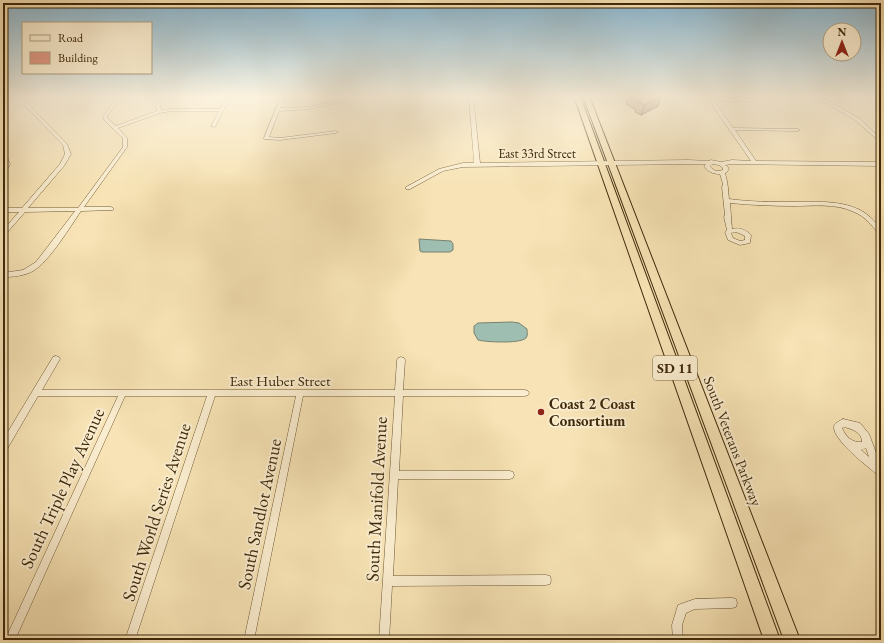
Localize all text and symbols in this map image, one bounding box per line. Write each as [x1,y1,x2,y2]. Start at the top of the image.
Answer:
legend [22,22,152,74]
north arrow [822,22,862,62]
text: N [838,25,847,39]
text: Road [58,30,84,46]
text: Building [58,50,99,66]
street label: East 33rd Street [498,145,576,162]
road number: SD 11 [653,356,697,380]
street label: East Huber Street [229,371,331,390]
street label: South Veterans Parkway [699,373,767,509]
place label: Coast 2 Coast Consortium [549,394,636,430]
street label: South Triple Play Avenue [15,404,109,572]
marker: Coast 2 Coast Consortium [536,407,546,417]
street label: South Manifold Avenue [360,416,392,582]
street label: South World Series Avenue [116,420,196,604]
street label: South Sandlot Avenue [232,436,286,592]

